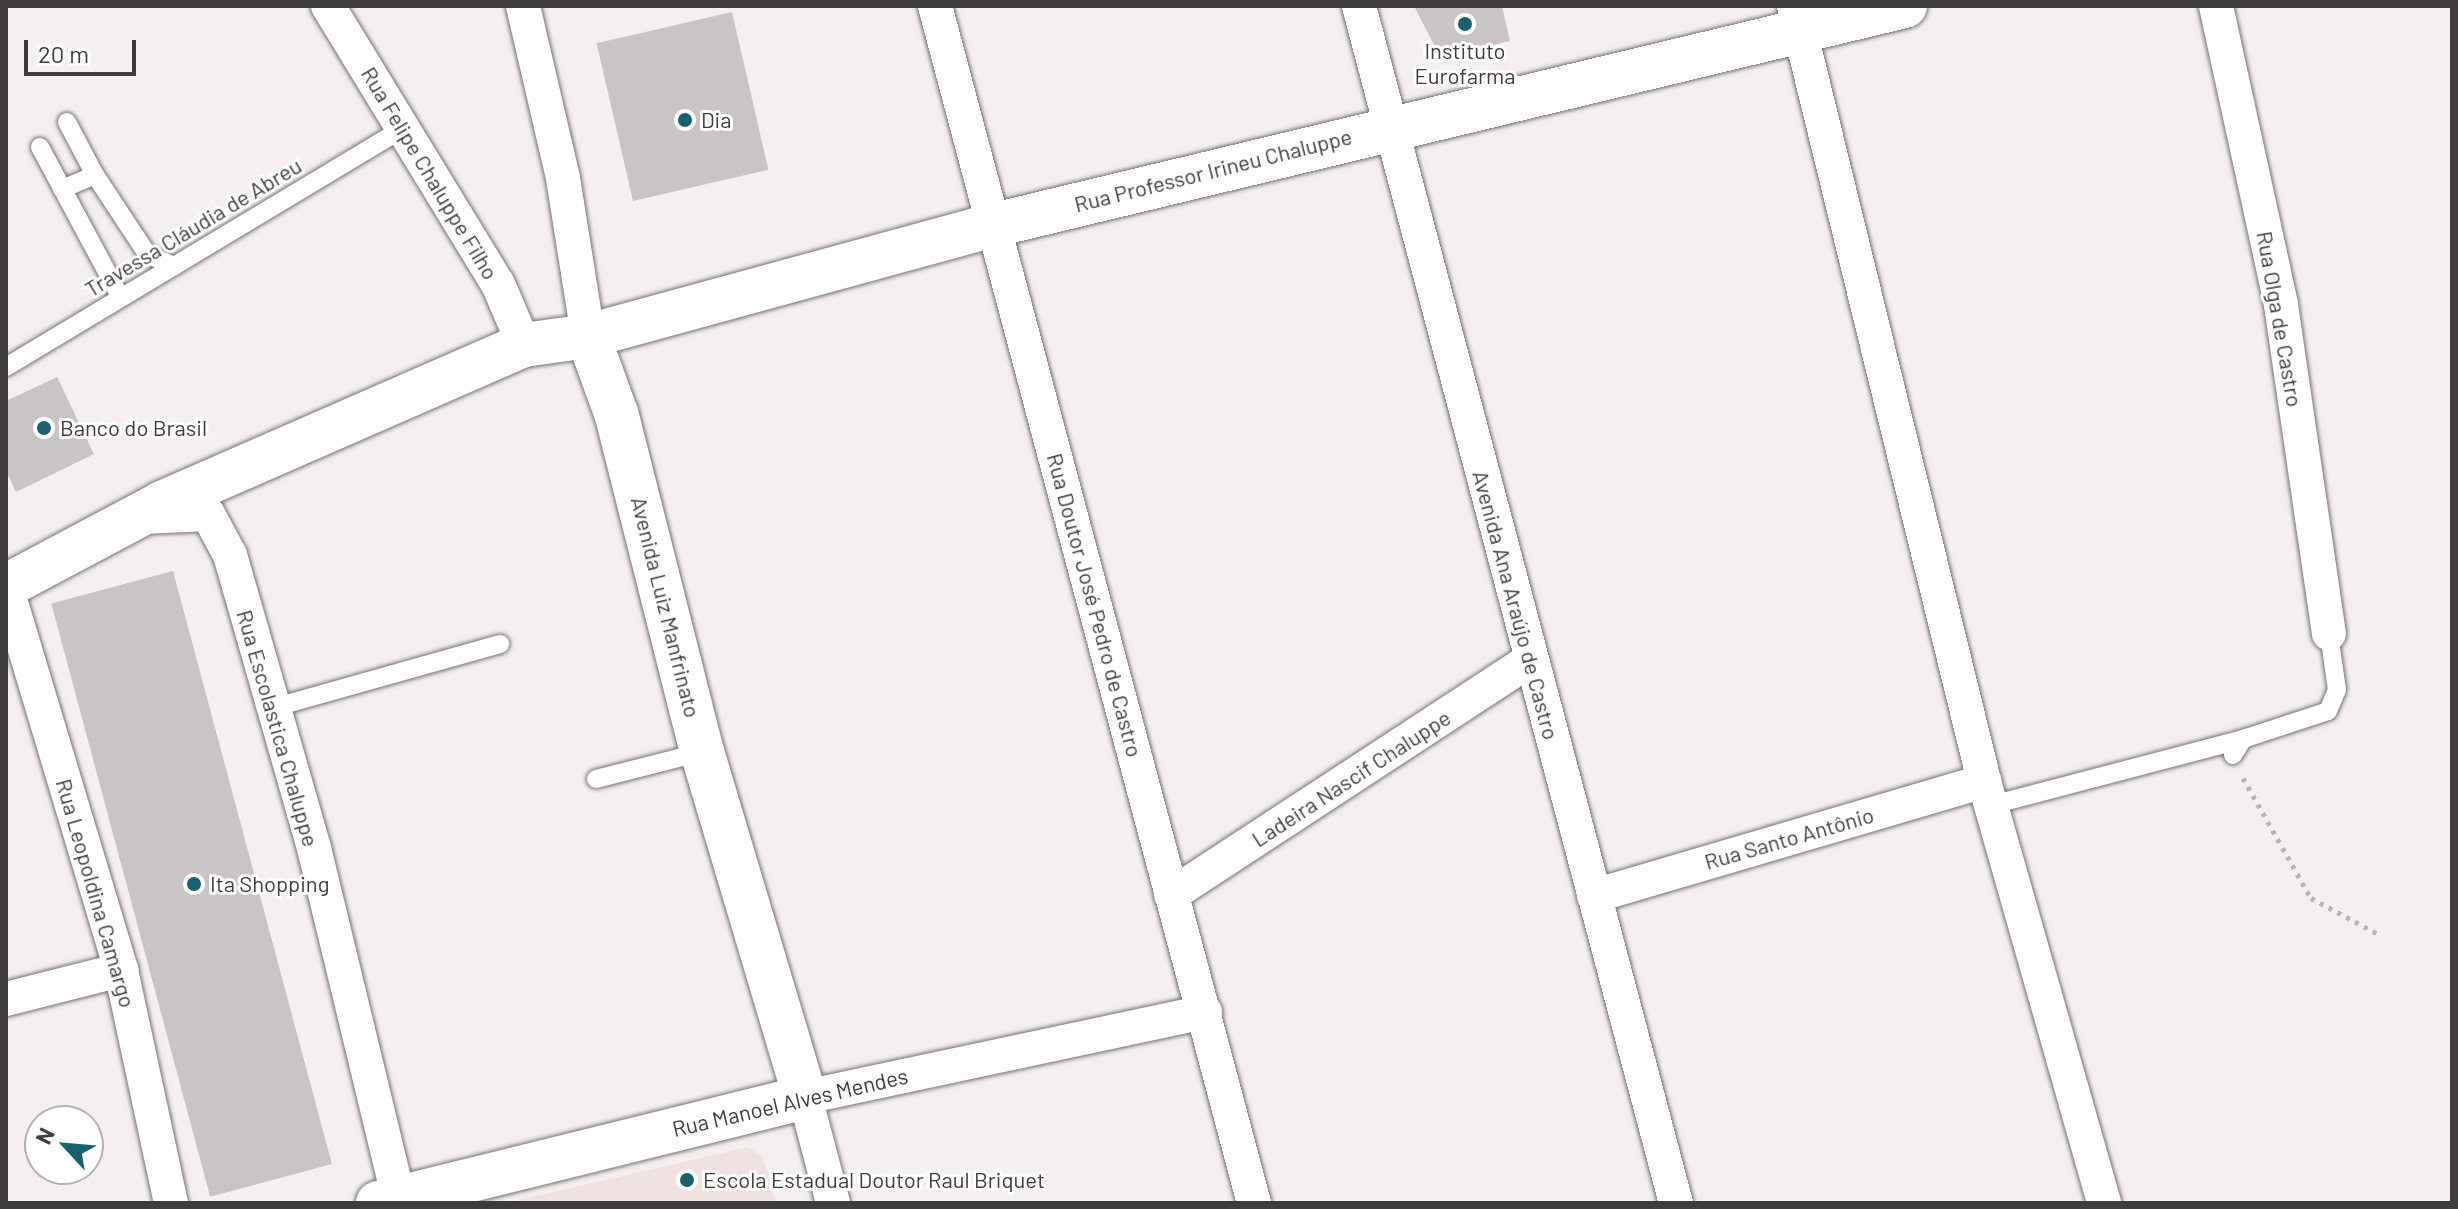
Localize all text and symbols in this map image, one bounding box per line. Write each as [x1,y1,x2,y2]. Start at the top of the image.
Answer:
marker: Instituto Eurofarma [1456,15,1474,33]
scale bar [28,24,140,74]
place label: Instituto Eurofarma [1415,37,1515,88]
text: 20 m [38,39,89,68]
street label: Rua Felipe Chaluppe Filho [356,62,504,284]
place label: Dia [701,107,731,133]
marker: Dia [676,111,694,129]
street label: Rua Professor Irineu Chaluppe [1071,123,1355,217]
street label: Travessa Cláudia de Abreu [80,152,306,302]
street label: Rua Olga de Castro [2252,229,2308,409]
place label: Banco do Brasil [60,415,207,441]
marker: Banco do Brasil [35,419,53,437]
street label: Rua Doutor José Pedro de Castro [1042,450,1148,760]
street label: Avenida Ana Araújo de Castro [1467,467,1565,743]
street label: Avenida Luiz Manfrinato [626,494,706,720]
street label: Rua Escolastica Chaluppe [232,607,324,849]
street label: Ladeira Nascif Chaluppe [1247,704,1455,852]
street label: Rua Leopoldina Camargo [51,776,141,1010]
street label: Rua Santo Antônio [1701,801,1877,875]
place label: Ita Shopping [210,871,329,897]
marker: Ita Shopping [185,875,203,893]
street label: Rua Manoel Alves Mendes [670,1062,910,1142]
north arrow [24,1105,104,1185]
text: N [29,1123,59,1148]
place label: Escola Estadual Doutor Raul Briquet [703,1167,1045,1193]
marker: Escola Estadual Doutor Raul Briquet [678,1171,696,1189]

